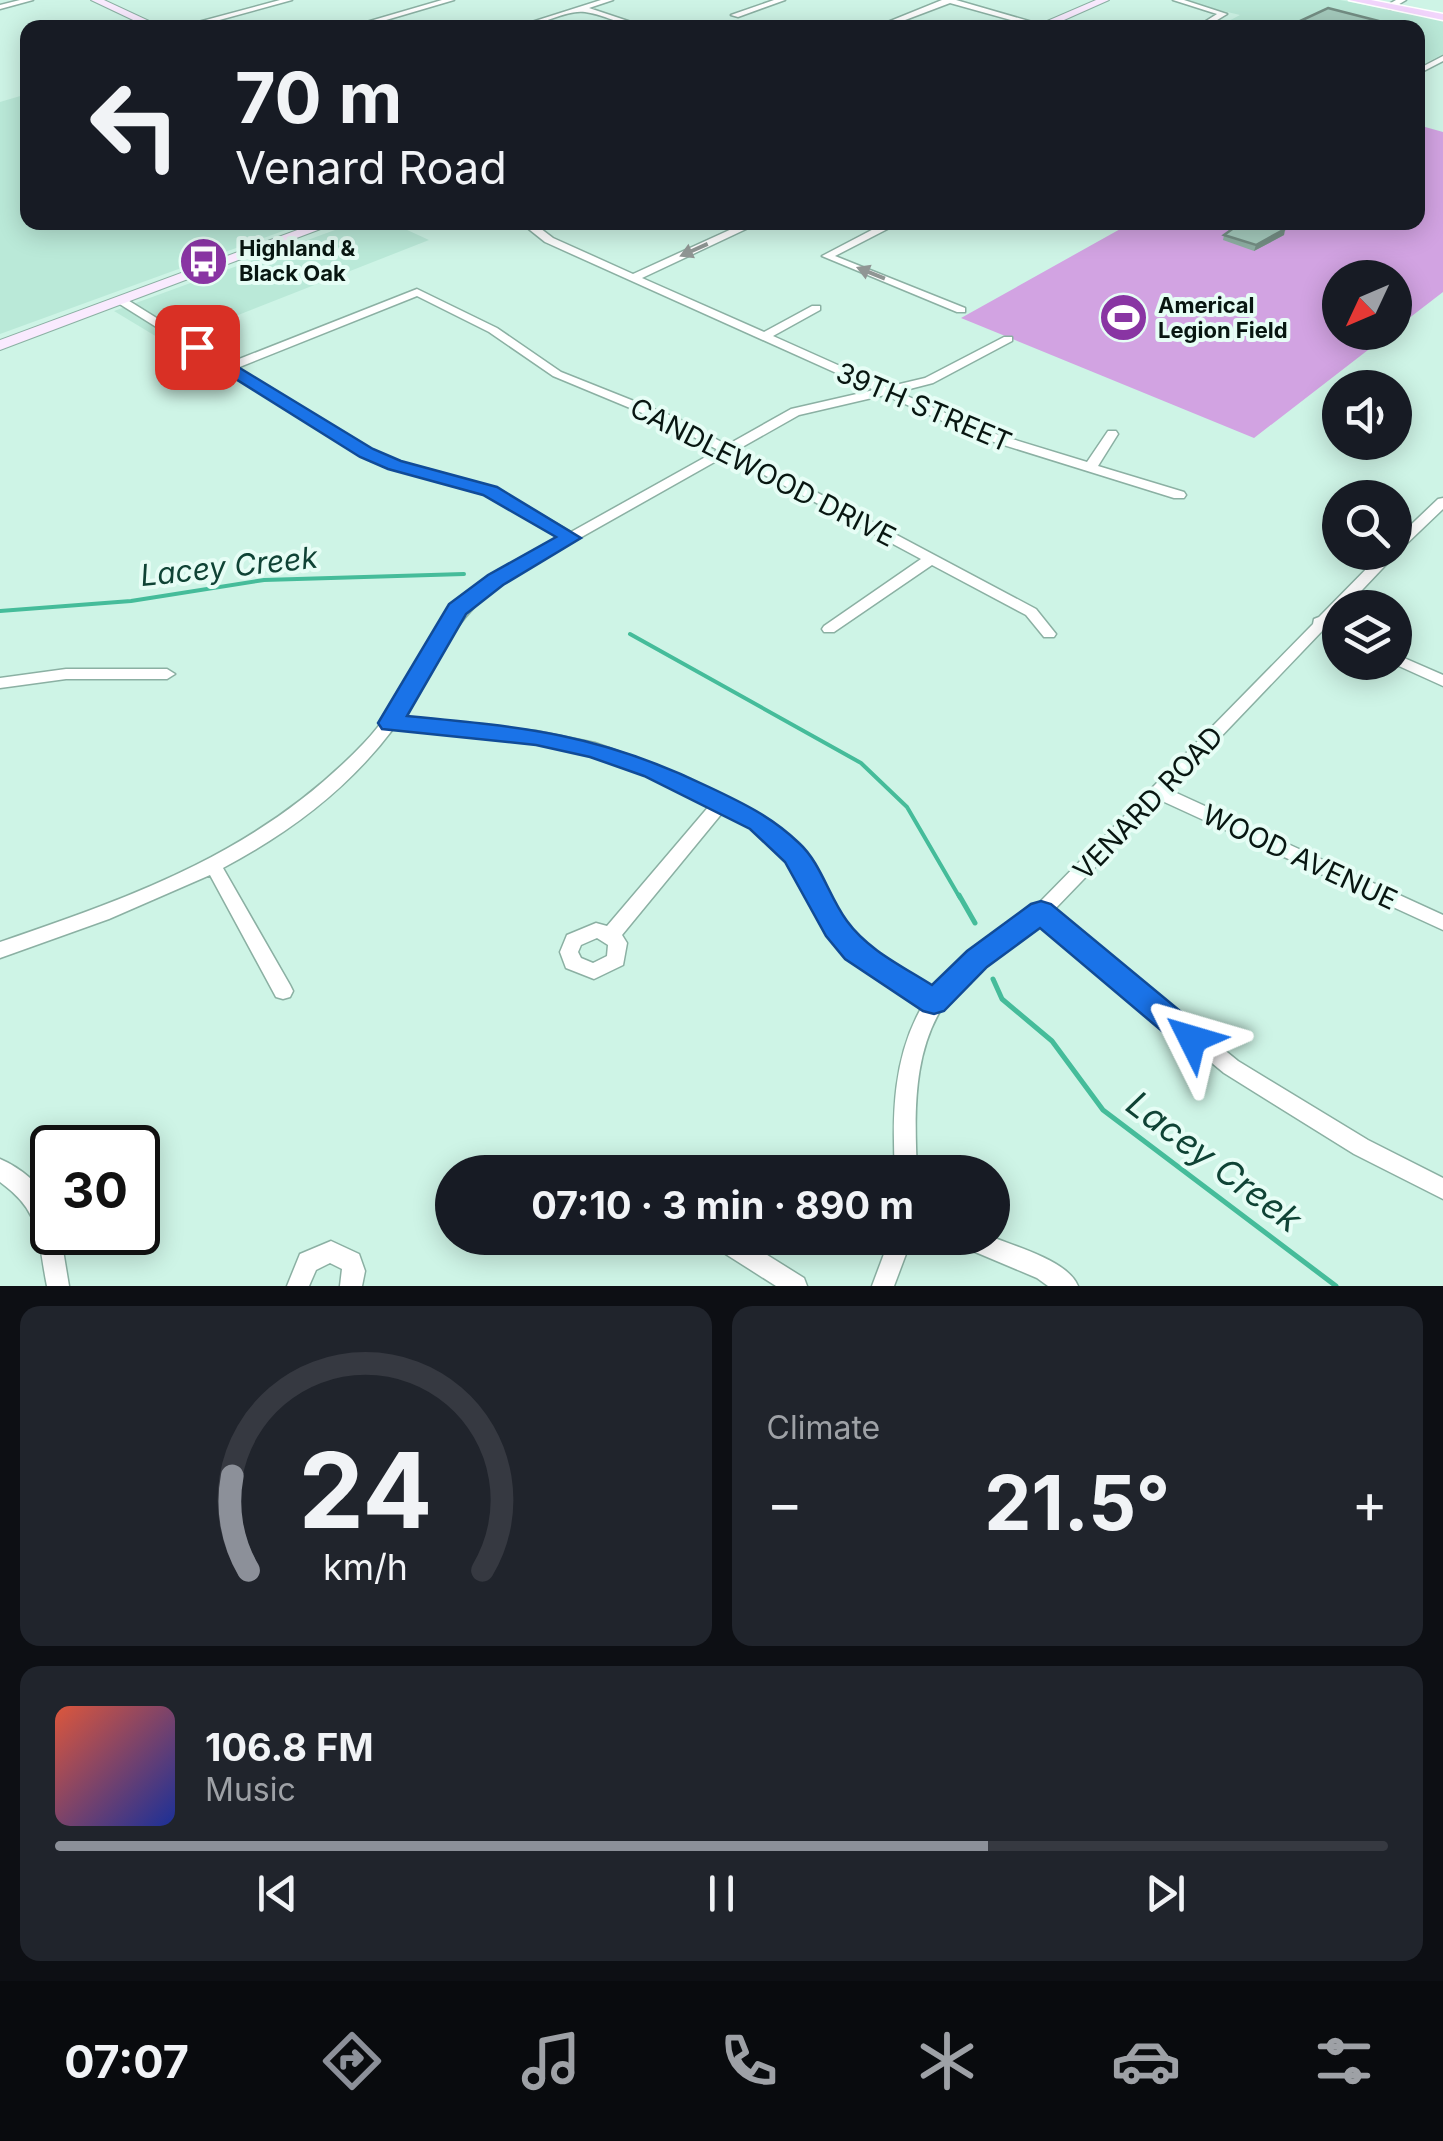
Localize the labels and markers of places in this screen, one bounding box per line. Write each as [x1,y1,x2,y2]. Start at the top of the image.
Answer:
bus stop icon: Highland & Black Oak [178,235,230,287]
place label: Highland & Black Oak [239,235,356,286]
sports icon: Americal Legion Field [1097,292,1149,344]
place label: Americal Legion Field [1158,292,1288,343]
pin [155,305,240,390]

